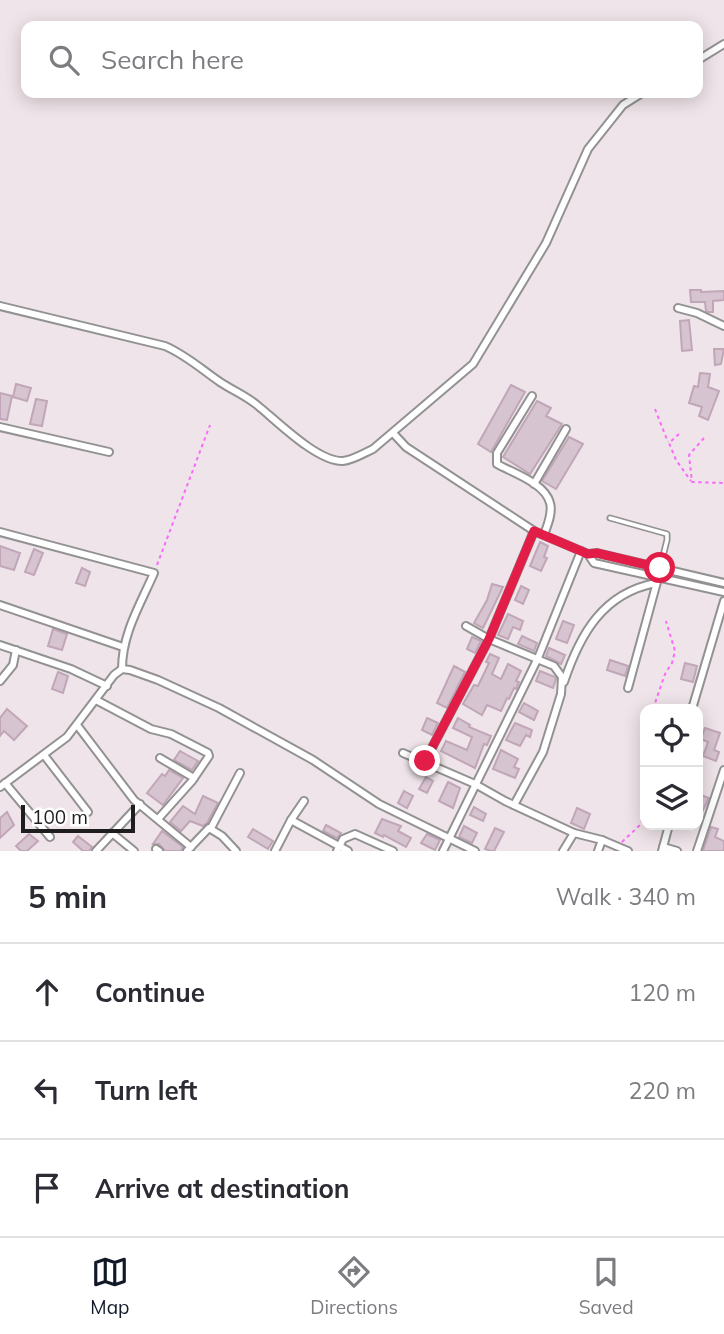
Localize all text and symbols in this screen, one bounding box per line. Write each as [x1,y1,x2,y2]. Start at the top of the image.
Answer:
search box [21,21,703,98]
icon: search [45,41,83,79]
text: Search here [101,43,244,76]
route start [644,552,675,583]
map controls [640,704,703,830]
button: locate [640,704,703,767]
route end [409,745,440,776]
button: layers [640,767,703,830]
scale bar [21,802,135,834]
text: 100 m [32,805,88,829]
text: 5 min [28,878,107,916]
text: Walk · 340 m [556,882,696,911]
icon: ahead [28,973,66,1011]
text: Continue [95,976,205,1009]
text: 120 m [628,978,696,1007]
icon: left [28,1071,66,1109]
text: Turn left [95,1074,197,1107]
text: 220 m [628,1076,696,1105]
icon: arrive [28,1169,66,1207]
text: Arrive at destination [95,1172,350,1205]
tab: Map [90,1253,129,1319]
tab: Directions [310,1253,398,1319]
tab: Saved [579,1253,634,1319]

